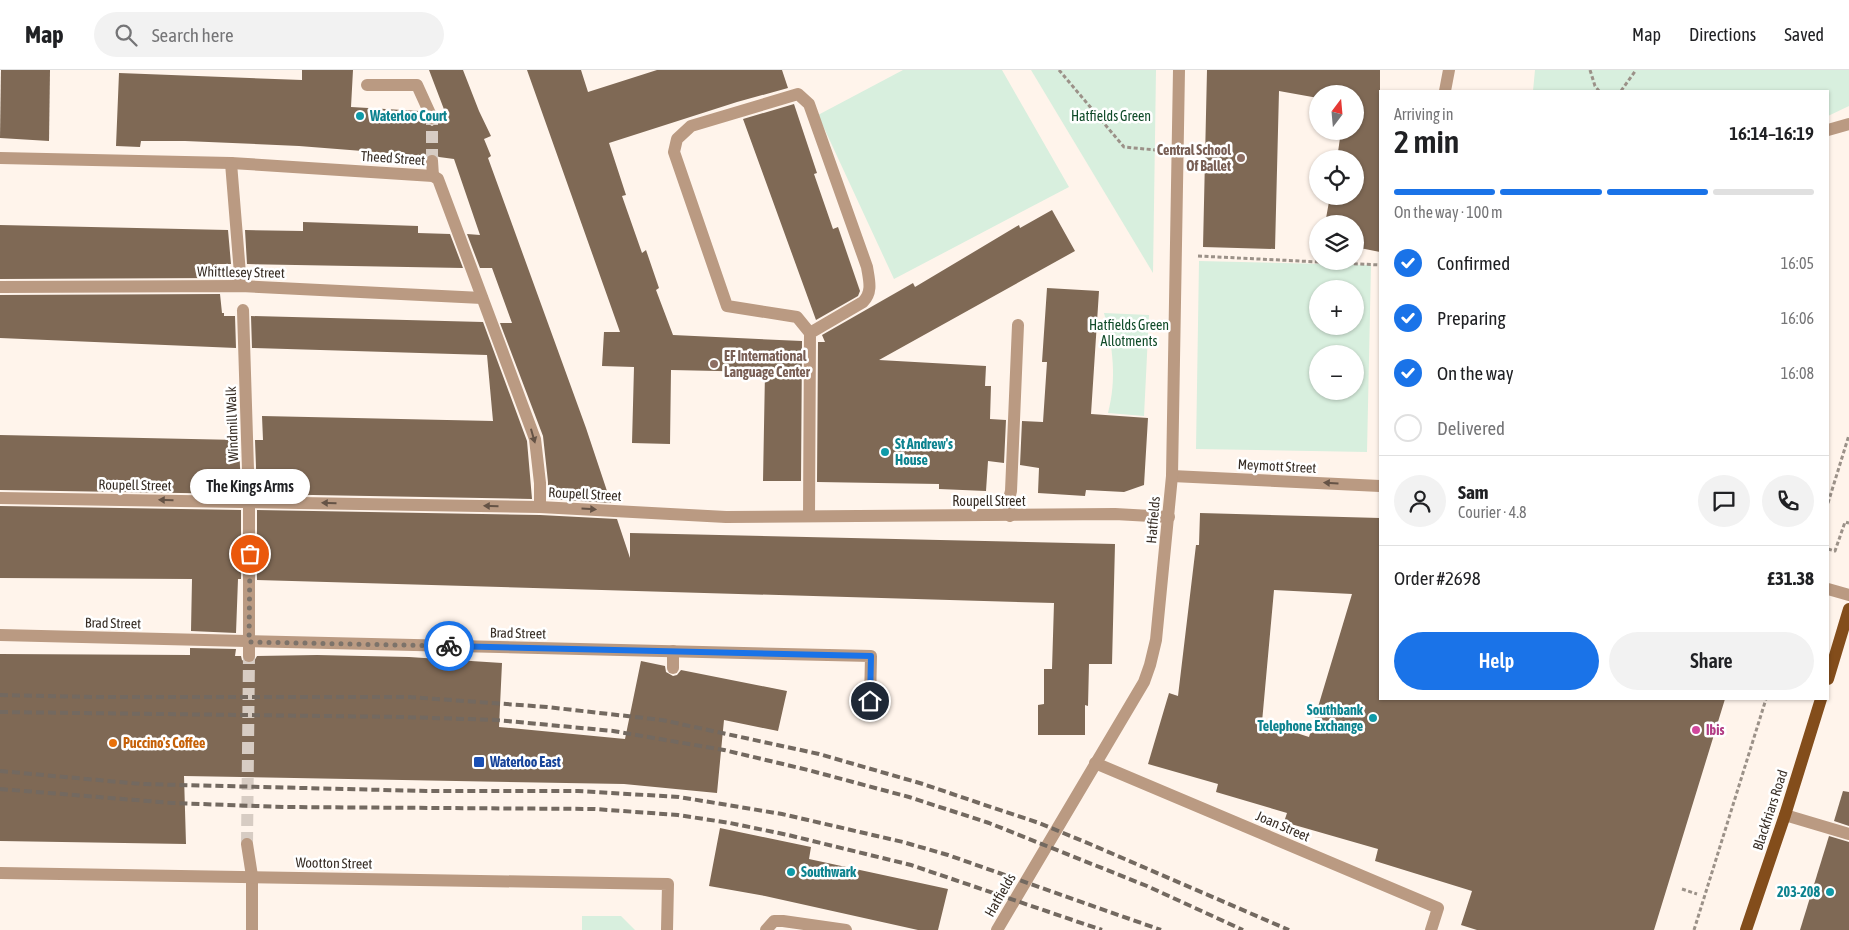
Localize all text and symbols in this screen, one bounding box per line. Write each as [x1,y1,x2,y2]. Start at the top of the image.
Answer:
search box [94,12,444,57]
text: Map [25,21,64,48]
icon: search [112,21,140,49]
text: Search here [152,24,234,46]
text: Map [1632,24,1661,45]
text: Directions [1689,24,1756,45]
text: Saved [1784,24,1824,45]
north arrow [1309,85,1364,140]
map controls [1309,85,1364,400]
text: Arriving in [1394,105,1454,123]
place label: Waterloo Court [369,108,447,124]
park label: Hatfields Green [1071,108,1151,124]
marker: Waterloo Court [354,110,366,122]
text: 16:14–16:19 [1729,122,1814,144]
text: 2 min [1394,123,1459,160]
place label: Central School Of Ballet [1157,142,1231,174]
street label: Theed Street [360,148,426,168]
button: locate [1309,150,1364,205]
marker: Central School Of Ballet [1235,152,1247,164]
text: On the way · 100 m [1394,203,1503,221]
button: layers [1309,215,1364,270]
icon: check [1394,249,1422,277]
text: Confirmed [1437,252,1510,274]
text: 16:05 [1781,254,1814,272]
street label: Whittlesey Street [197,263,285,281]
button: + [1309,280,1364,335]
icon: check [1394,304,1422,332]
text: Preparing [1437,307,1506,329]
text: 16:06 [1781,309,1814,327]
park label: Hatfields Green Allotments [1089,317,1169,349]
button: − [1309,345,1364,400]
place label: EF International Language Center [724,348,811,380]
marker: EF International Language Center [708,358,720,370]
icon: check [1394,359,1422,387]
text: On the way [1437,362,1514,384]
text: 16:08 [1781,364,1814,382]
street label: Windmill Walk [223,386,241,462]
text: Delivered [1437,417,1505,439]
one-way arrow [530,428,538,443]
place label: St Andrew's House [895,436,953,468]
marker: St Andrew's House [879,446,891,458]
street label: Meymott Street [1237,456,1317,476]
callout: The Kings Arms [190,469,310,504]
button: person [1394,475,1446,527]
button: chat [1698,475,1750,527]
button: phone [1762,475,1814,527]
street label: Roupell Street [98,476,172,494]
text: The Kings Arms [206,477,294,495]
one-way arrow [1323,479,1339,487]
text: Sam [1458,481,1489,503]
street label: Roupell Street [548,484,622,504]
street label: Roupell Street [952,493,1026,509]
one-way arrow [158,496,174,504]
street label: Hatfields [1143,496,1163,544]
one-way arrow [321,499,337,507]
one-way arrow [483,502,499,510]
text: Courier · 4.8 [1458,503,1527,521]
one-way arrow [581,506,597,514]
pin [229,533,271,575]
icon: bag [236,540,264,568]
text: Order #2698 [1394,567,1481,589]
text: £31.38 [1767,567,1814,589]
street label: Brad Street [85,615,141,631]
courier [424,621,474,671]
street label: Brad Street [490,625,546,641]
icon: bike [435,632,463,660]
button: Help [1394,632,1599,690]
button: Share [1609,632,1814,690]
pin [849,680,891,722]
icon: home [856,687,884,715]
place label: Southbank Telephone Exchange [1257,702,1364,734]
marker: Southbank Telephone Exchange [1367,712,1379,724]
place label: Ibis [1706,722,1724,738]
marker: Ibis [1690,724,1702,736]
place label: Puccino's Coffee [123,735,205,751]
marker: Puccino's Coffee [107,737,119,749]
place label: Waterloo East [489,754,561,770]
marker: Waterloo East [472,755,486,769]
street label: Blackfriars Road [1749,768,1791,852]
street label: Joan Street [1254,808,1312,844]
street label: Wootton Street [295,854,373,872]
place label: Southwark [801,864,857,880]
marker: Southwark [785,866,797,878]
street label: Hatfields [981,870,1019,919]
place label: 203-208 [1777,884,1820,900]
marker: 203-208 [1824,886,1836,898]

